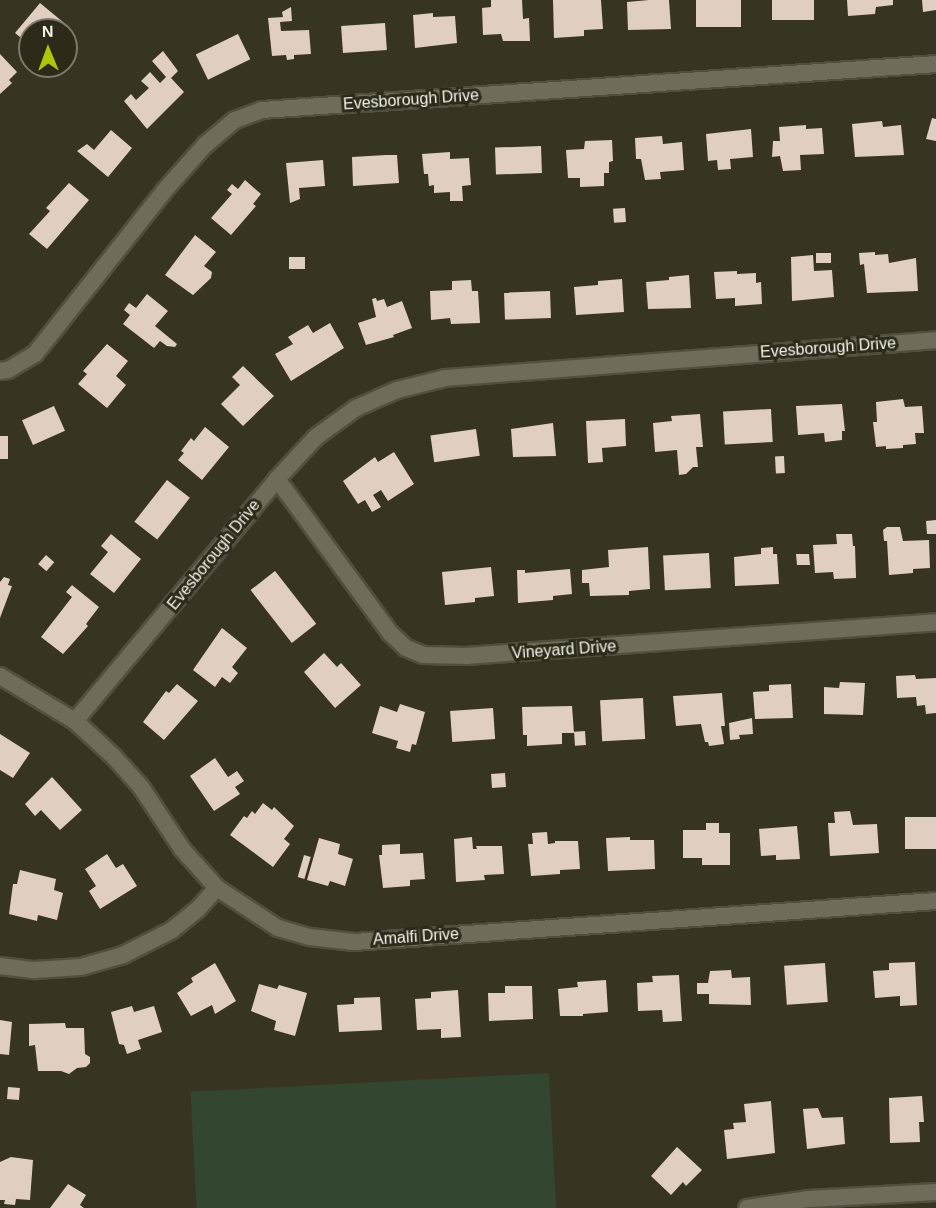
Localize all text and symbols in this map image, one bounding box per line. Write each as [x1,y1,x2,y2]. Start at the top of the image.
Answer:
north arrow [18,18,78,78]
text: N [42,23,54,40]
street label: Evesborough Drive [342,86,480,114]
street label: Evesborough Drive [759,334,897,362]
street label: Evesborough Drive [164,496,264,614]
street label: Vineyard Drive [511,637,617,663]
street label: Amalfi Drive [372,924,460,950]

